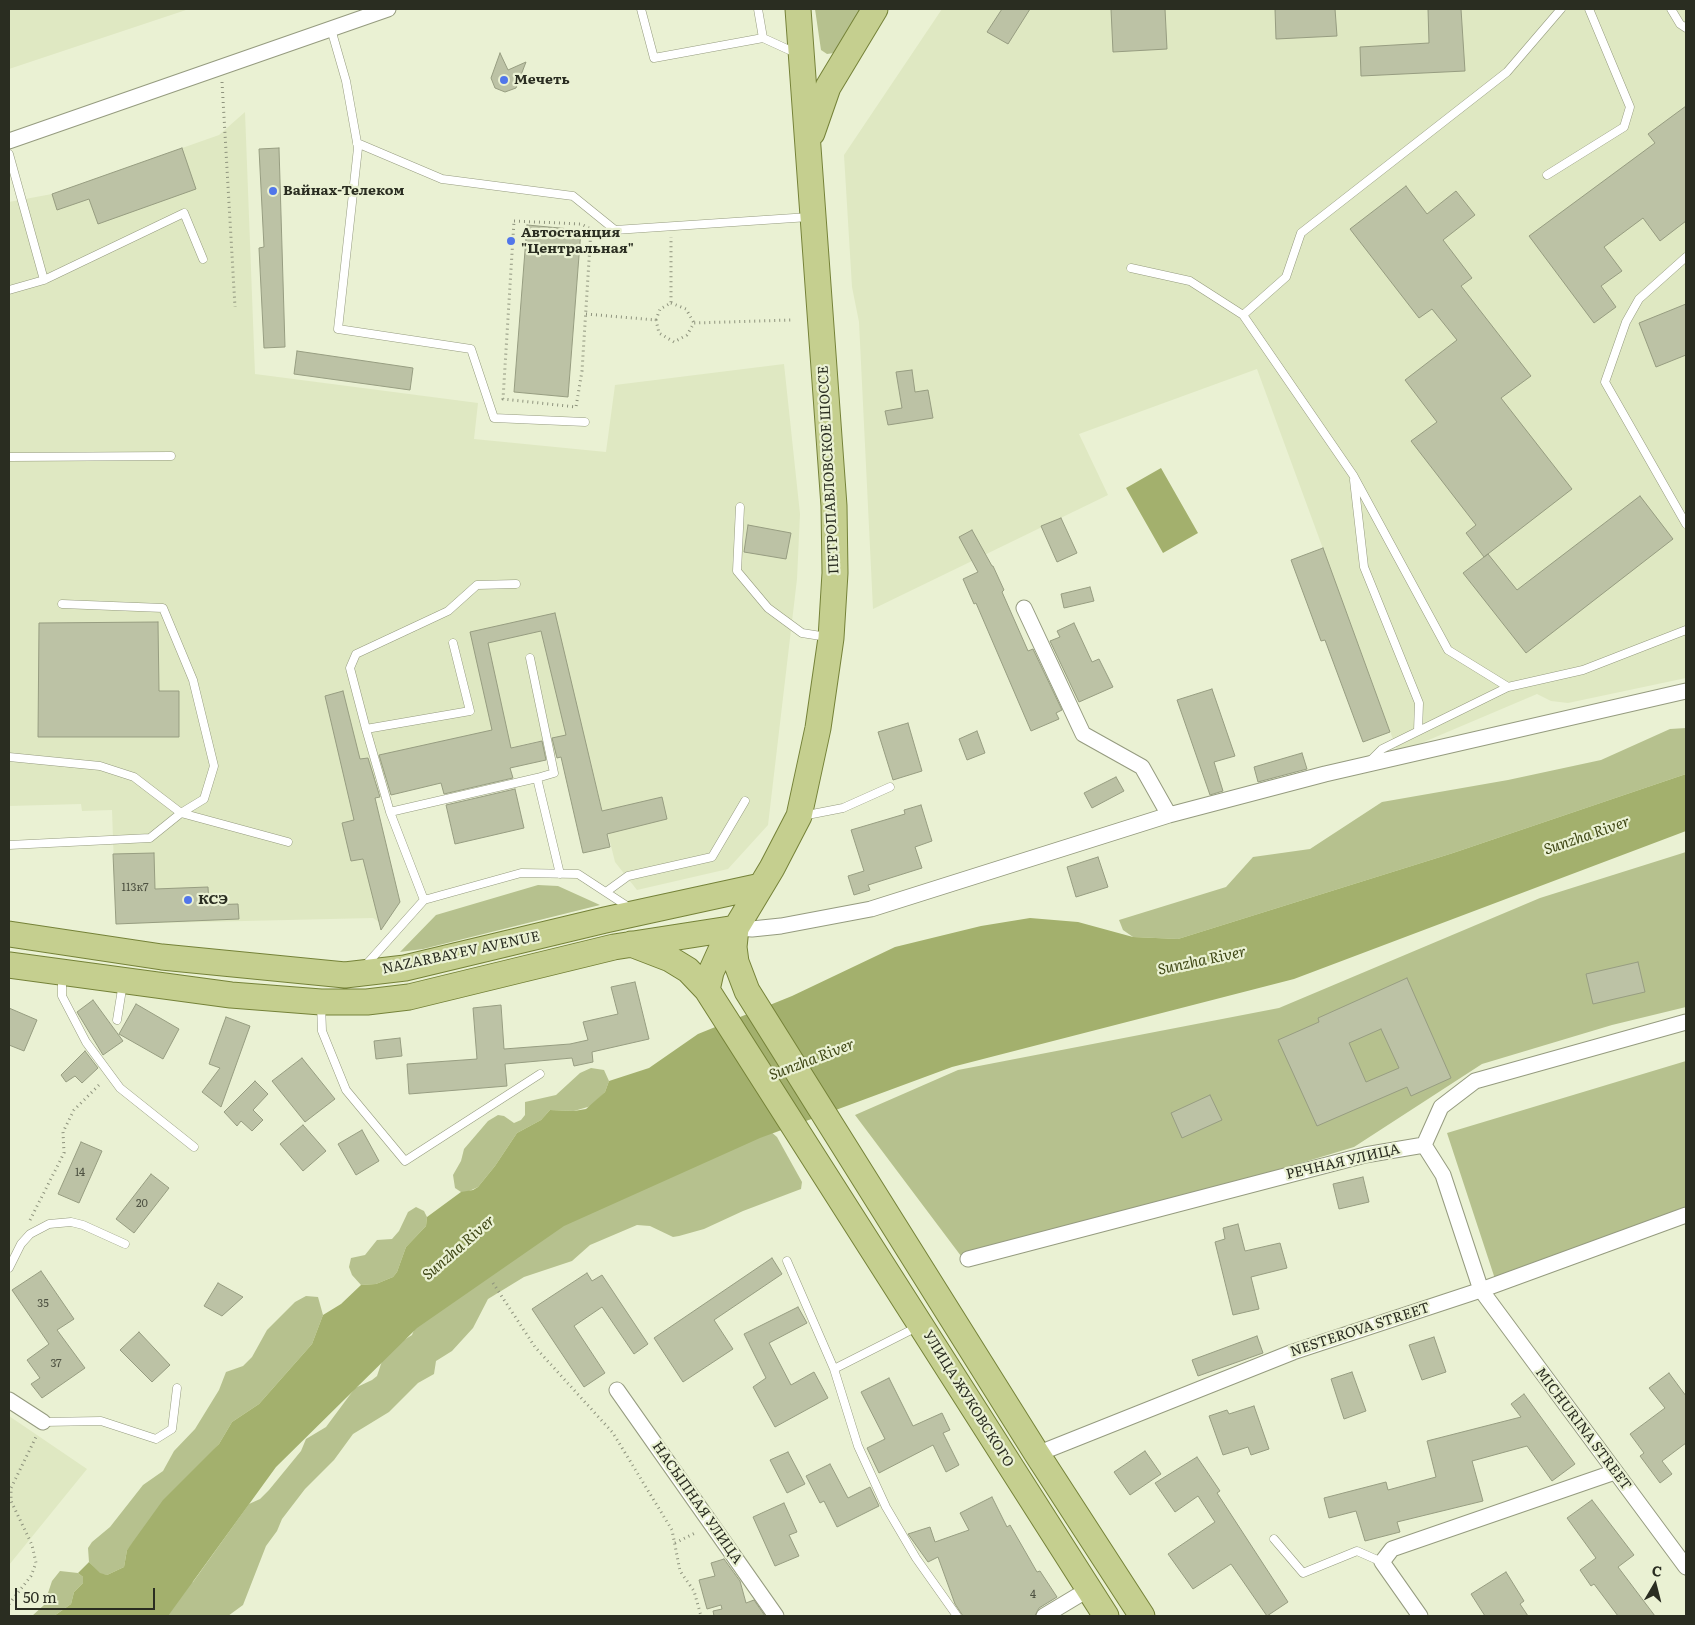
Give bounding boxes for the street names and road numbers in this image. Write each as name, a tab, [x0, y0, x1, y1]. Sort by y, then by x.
street label: ПЕТРОПАВЛОВСКОЕ ШОССЕ	[815, 365, 843, 575]
street label: NAZARBAYEV AVENUE	[381, 928, 541, 978]
street label: РЕЧНАЯ УЛИЦА	[1284, 1141, 1402, 1183]
street label: NESTEROVA STREET	[1288, 1299, 1432, 1361]
street label: УЛИЦА ЖУКОВСКОГО	[919, 1328, 1017, 1470]
street label: MICHURINA STREET	[1531, 1364, 1635, 1494]
street label: НАСЫПНАЯ УЛИЦА	[648, 1439, 746, 1567]

